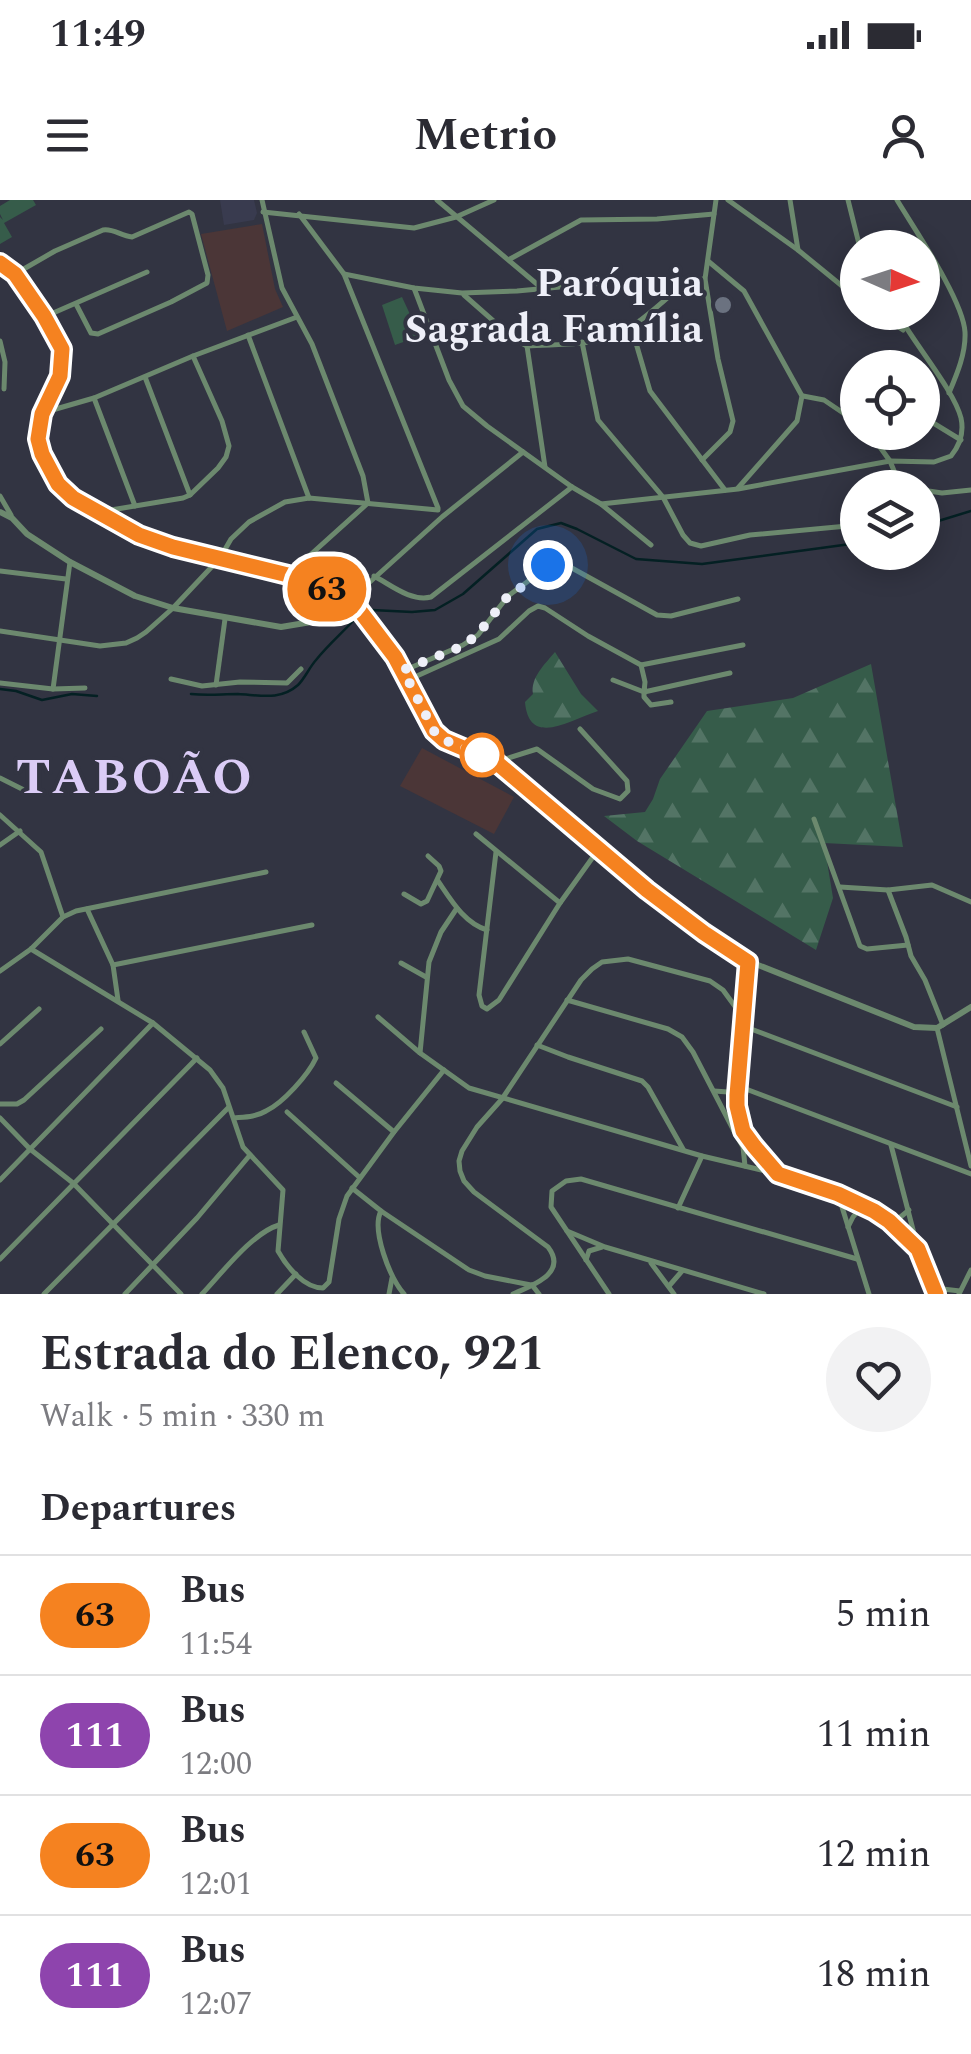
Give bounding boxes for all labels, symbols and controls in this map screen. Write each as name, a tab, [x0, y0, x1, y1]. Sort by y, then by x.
text: 11:49	[50, 6, 145, 64]
text: Metrio	[414, 101, 557, 170]
icon: menu	[40, 108, 95, 163]
icon: person	[876, 108, 931, 163]
north arrow	[840, 230, 940, 330]
map controls	[840, 230, 940, 570]
place label: Paróquia Sagrada Família	[405, 254, 703, 361]
marker: Paróquia Sagrada Família	[712, 294, 734, 316]
button: locate	[840, 350, 940, 450]
button: layers	[840, 470, 940, 570]
your location	[523, 540, 573, 590]
line badge: 63	[282, 556, 372, 622]
text: 63	[307, 563, 347, 616]
unlabelled marker	[461, 734, 503, 776]
district label: TABOÃO	[16, 740, 254, 816]
text: Estrada do Elenco, 921	[40, 1318, 545, 1391]
button: heart	[826, 1327, 931, 1432]
text: Walk · 5 min · 330 m	[40, 1392, 325, 1441]
text: Departures	[40, 1480, 236, 1538]
text: Bus	[180, 1562, 246, 1620]
text: 5 min	[836, 1586, 931, 1644]
text: 63	[75, 1589, 115, 1642]
text: 11:54	[180, 1620, 252, 1669]
text: Bus	[180, 1682, 246, 1740]
text: 11 min	[817, 1706, 931, 1764]
text: 111	[66, 1709, 124, 1762]
text: 12:00	[180, 1740, 252, 1789]
text: Bus	[180, 1802, 246, 1860]
text: 12 min	[817, 1826, 931, 1884]
text: 63	[75, 1829, 115, 1882]
text: 12:01	[180, 1860, 252, 1909]
text: Bus	[180, 1922, 246, 1980]
text: 18 min	[817, 1946, 931, 2004]
text: 111	[66, 1949, 124, 2002]
text: 12:07	[180, 1980, 252, 2029]

